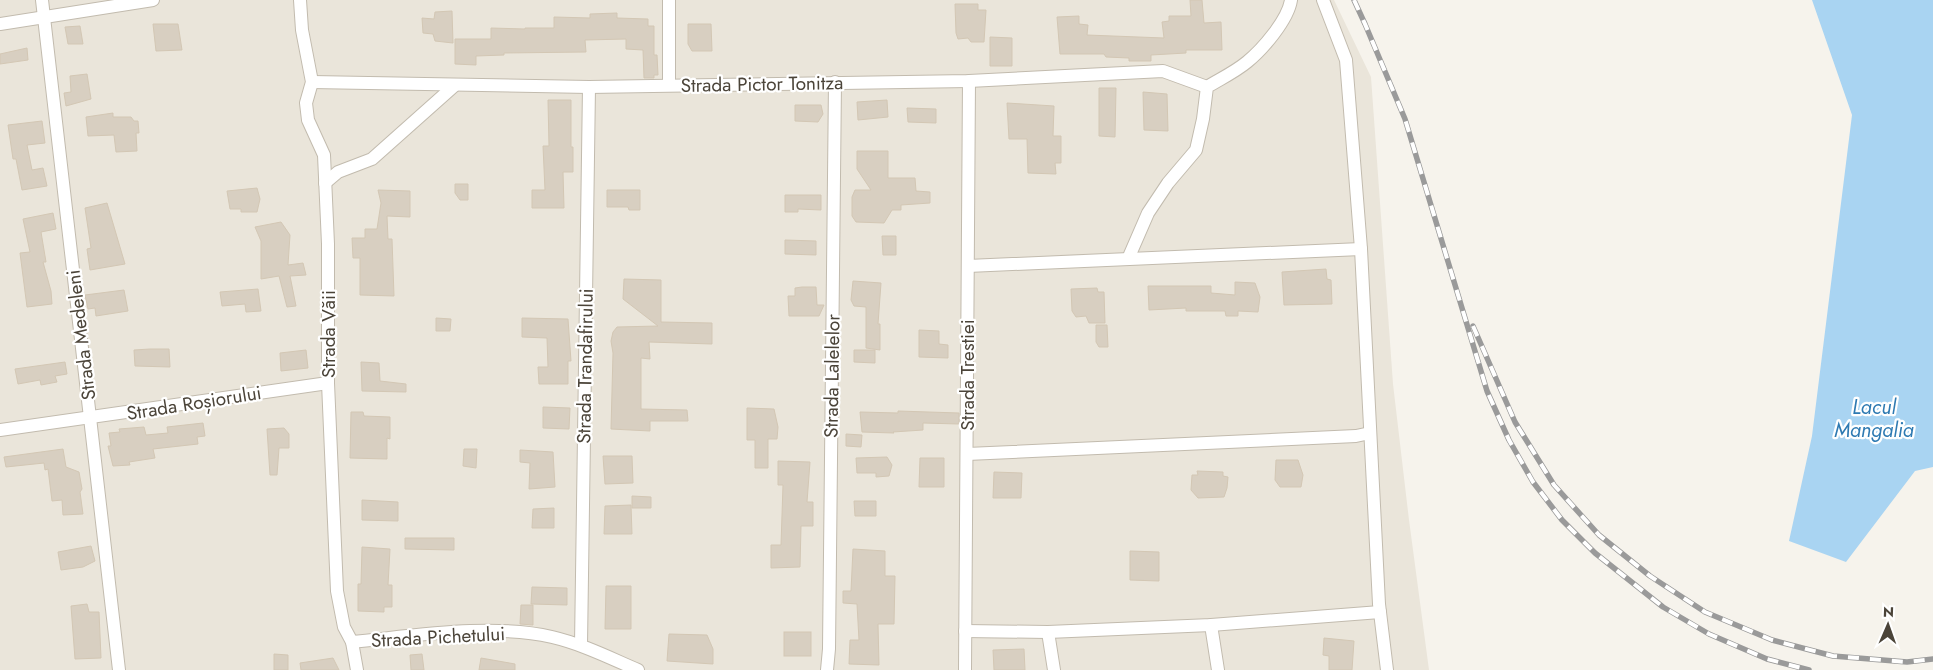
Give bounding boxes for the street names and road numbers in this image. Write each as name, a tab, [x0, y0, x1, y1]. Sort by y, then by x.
street label: Strada Pictor Tonitza	[681, 69, 843, 99]
street label: Strada Medeleni	[60, 268, 102, 402]
street label: Strada Trandafirului	[570, 288, 600, 444]
street label: Strada Văii	[315, 290, 342, 378]
street label: Strada Lalelelor	[817, 314, 847, 438]
street label: Strada Trestiei	[954, 319, 981, 431]
street label: Strada Roșiorului	[125, 379, 263, 427]
street label: Strada Pichetului	[370, 620, 506, 654]

